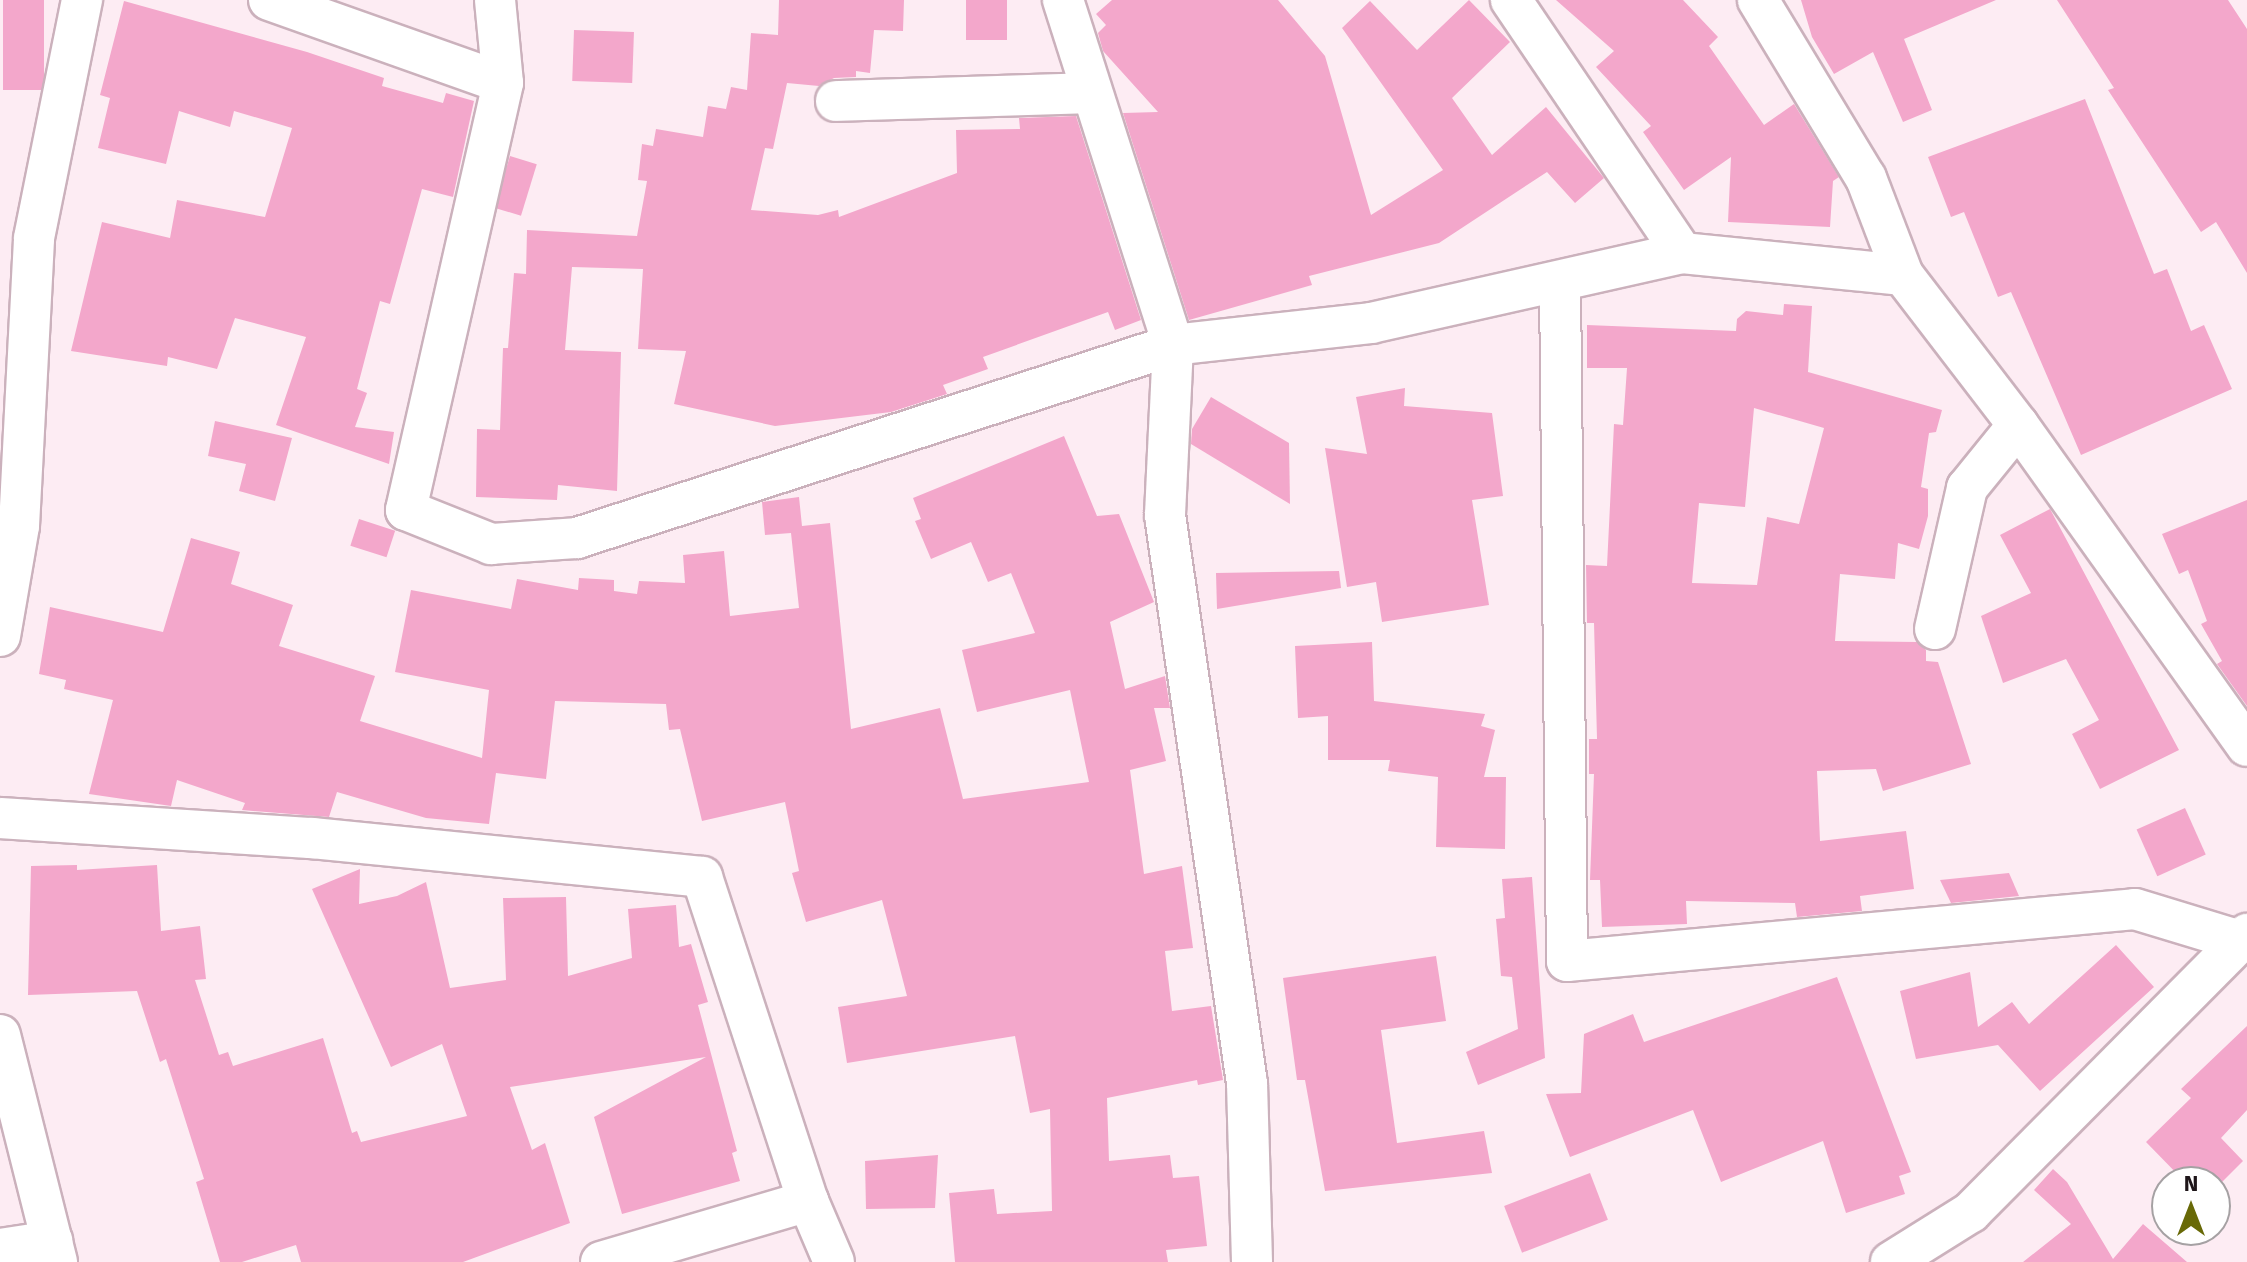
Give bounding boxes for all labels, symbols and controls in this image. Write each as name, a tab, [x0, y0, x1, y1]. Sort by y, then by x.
north arrow	[2151, 1166, 2231, 1246]
text: N	[2184, 1170, 2198, 1197]

